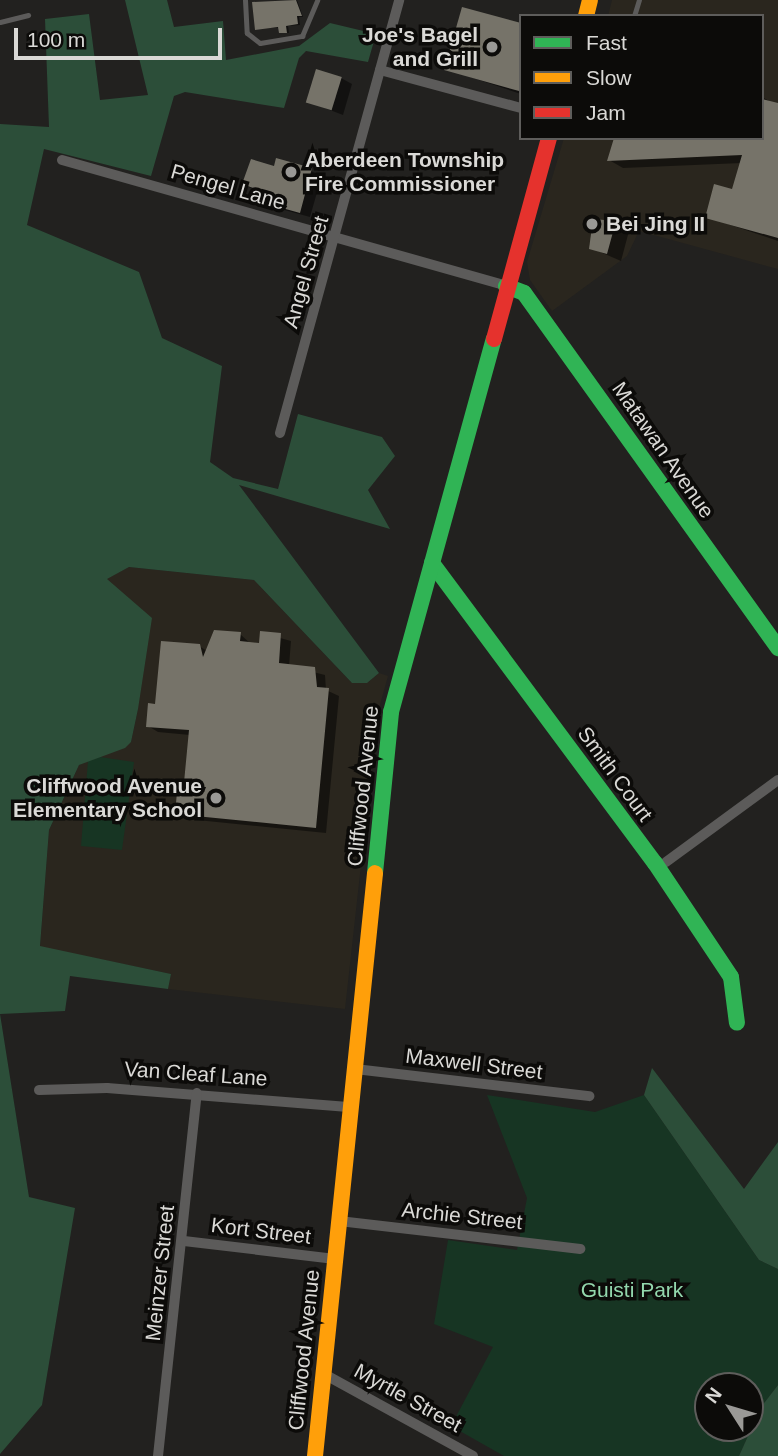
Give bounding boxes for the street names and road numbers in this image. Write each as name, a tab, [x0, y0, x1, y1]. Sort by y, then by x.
street label: Pengel Lane	[168, 159, 288, 215]
street label: Angel Street	[278, 213, 334, 331]
street label: Matawan Avenue	[606, 376, 720, 524]
street label: Cliffwood Avenue	[342, 704, 384, 868]
street label: Smith Court	[572, 722, 658, 826]
street label: Maxwell Street	[404, 1043, 544, 1085]
street label: Van Cleaf Lane	[124, 1056, 268, 1092]
street label: Archie Street	[400, 1197, 524, 1235]
street label: Meinzer Street	[140, 1204, 180, 1342]
street label: Kort Street	[210, 1212, 312, 1250]
street label: Cliffwood Avenue	[283, 1268, 325, 1432]
street label: Myrtle Street	[350, 1358, 466, 1438]

